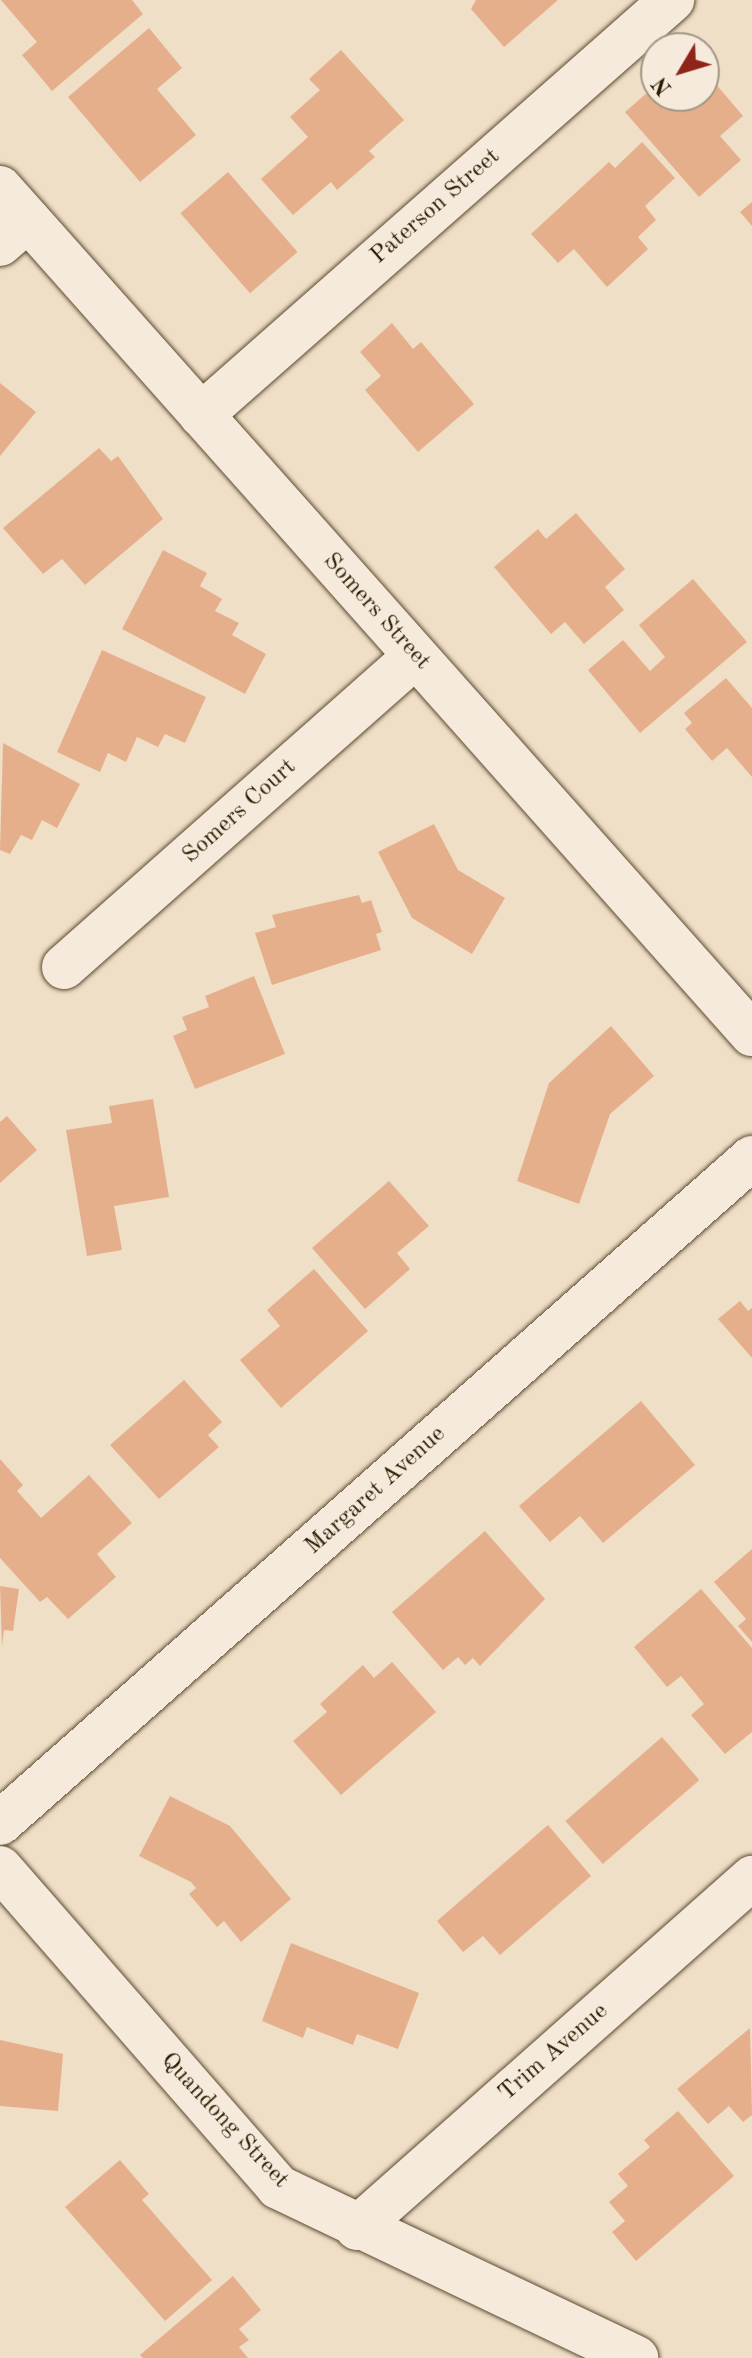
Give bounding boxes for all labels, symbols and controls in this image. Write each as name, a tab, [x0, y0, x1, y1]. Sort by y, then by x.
north arrow	[640, 32, 720, 112]
text: N	[649, 72, 677, 99]
street label: Paterson Street	[365, 143, 507, 271]
street label: Somers Street	[316, 548, 436, 676]
street label: Somers Court	[177, 753, 303, 871]
street label: Margaret Avenue	[300, 1420, 452, 1562]
street label: Trim Avenue	[493, 1998, 615, 2108]
street label: Quandong Street	[154, 2047, 294, 2195]

